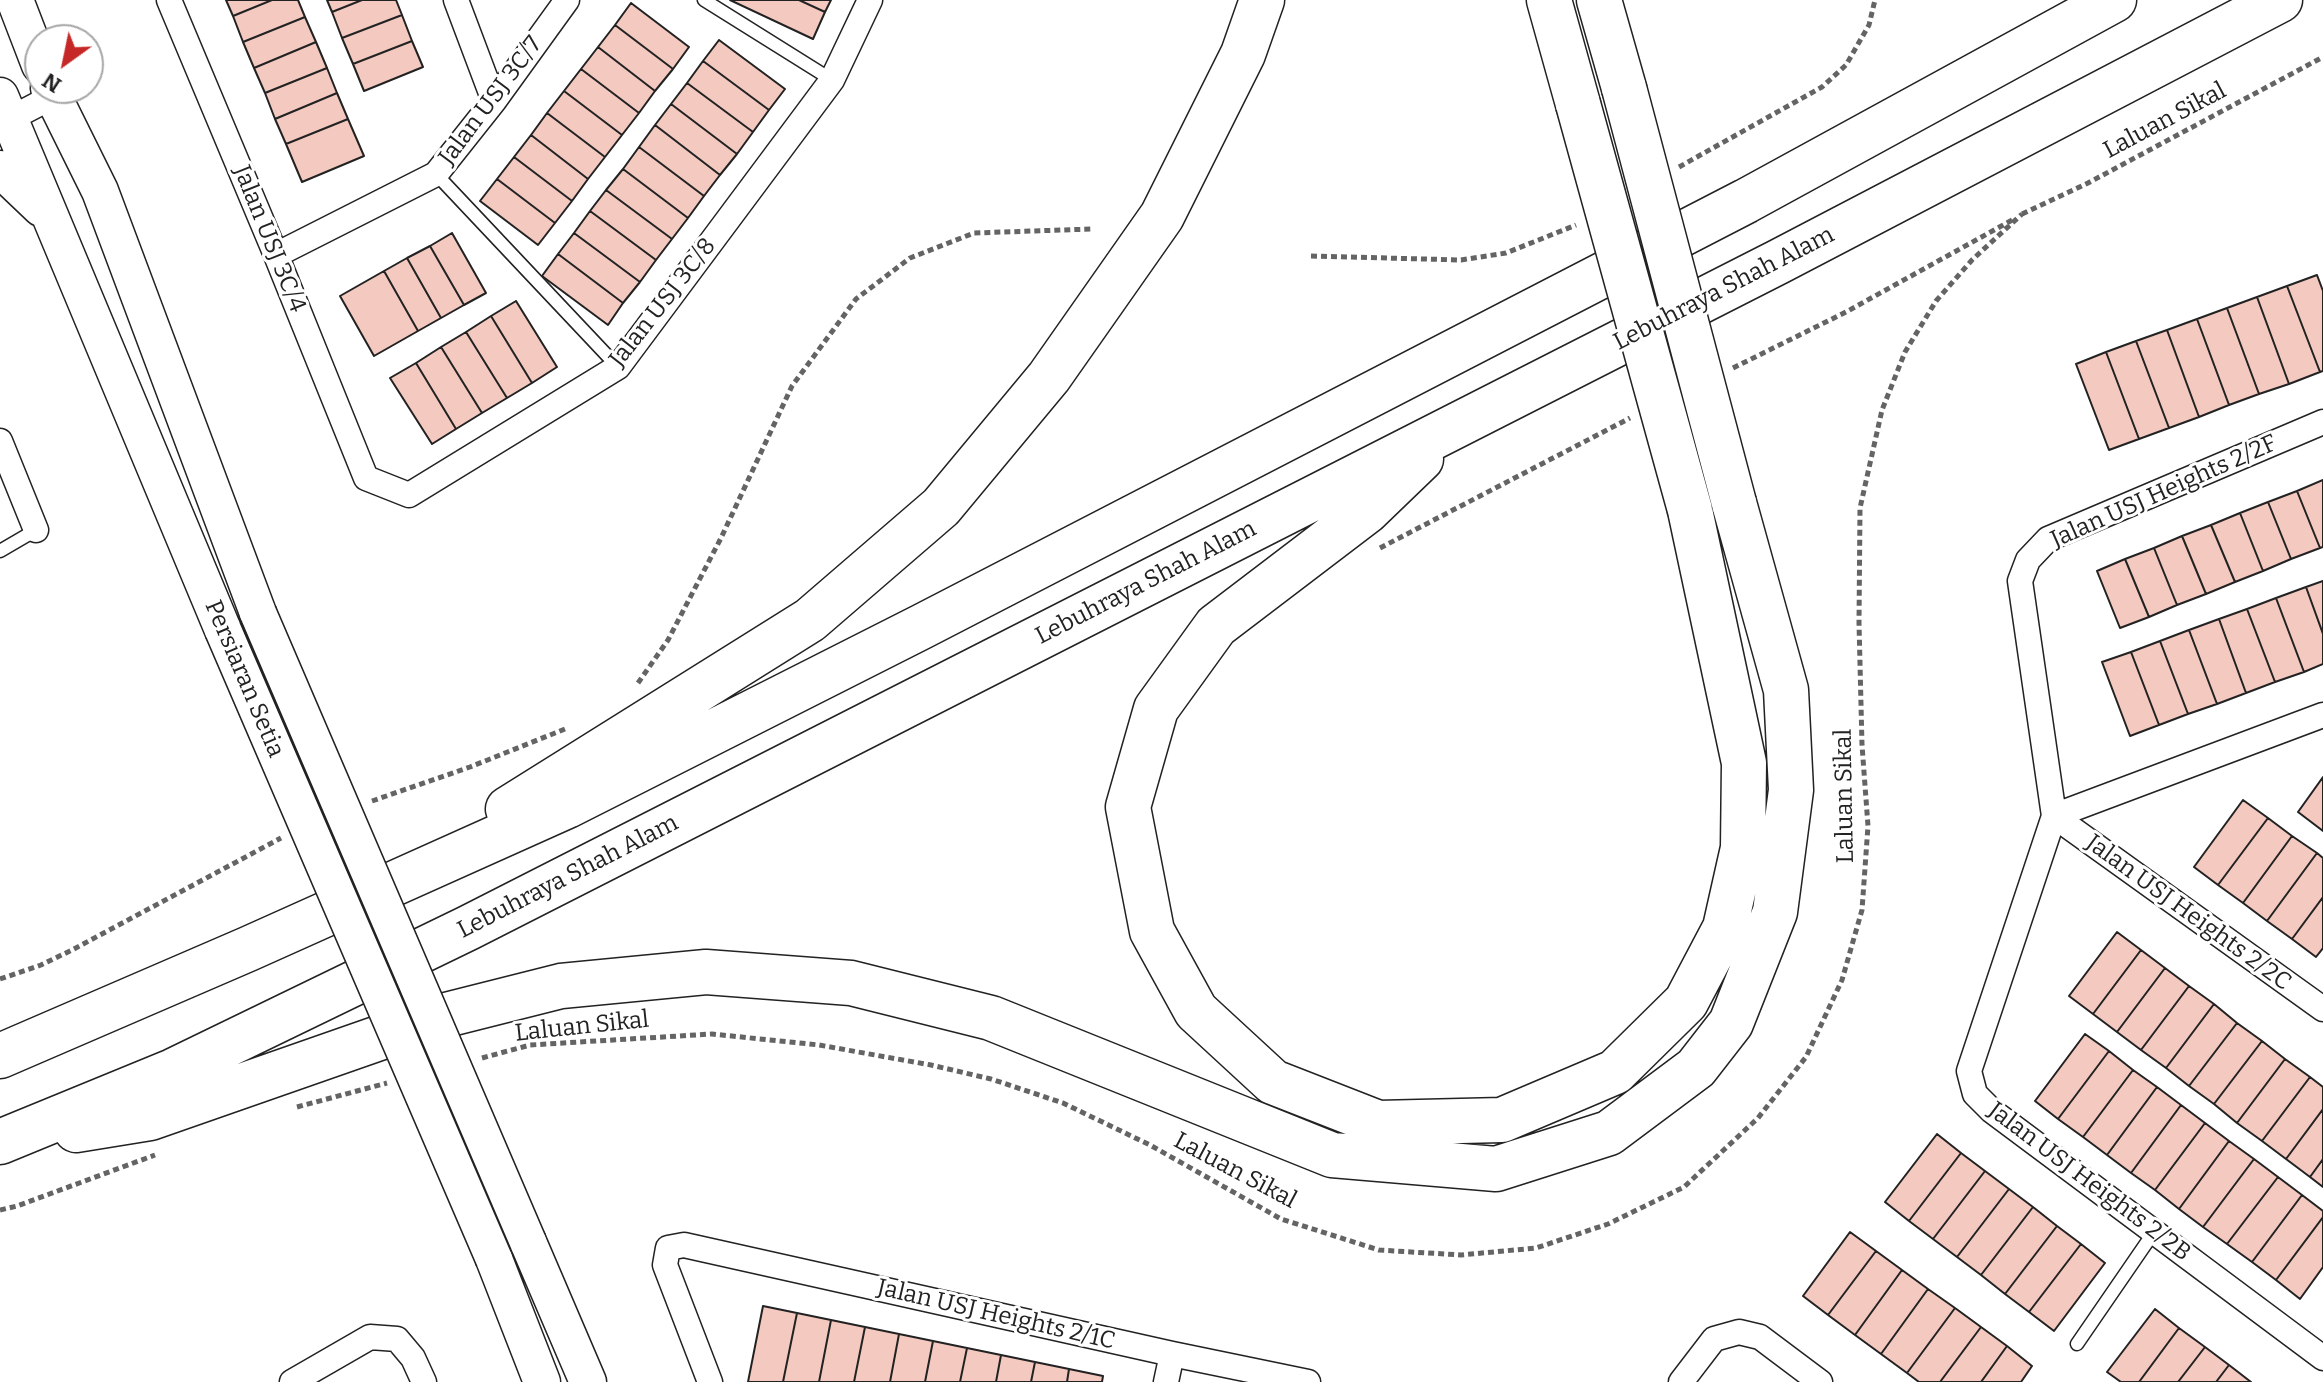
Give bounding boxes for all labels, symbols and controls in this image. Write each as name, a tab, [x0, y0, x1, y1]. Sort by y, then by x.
north arrow	[24, 24, 104, 104]
street label: Jalan USJ 3C/7	[433, 31, 549, 171]
text: N	[37, 67, 66, 99]
street label: Laluan Sikal	[2099, 77, 2231, 165]
street label: Jalan USJ 3C/4	[226, 161, 312, 317]
street label: Lebuhraya Shah Alam	[1609, 221, 1839, 357]
street label: Jalan USJ 3C/8	[604, 233, 722, 373]
street label: Jalan USJ Heights 2/2F	[2047, 429, 2281, 555]
street label: Lebuhraya Shah Alam	[1031, 515, 1261, 651]
street label: Persiaran Setia	[198, 596, 290, 762]
street label: Laluan Sikal	[1829, 728, 1861, 864]
street label: Lebuhraya Shah Alam	[453, 809, 683, 945]
street label: Jalan USJ Heights 2/2C	[2080, 829, 2296, 997]
street label: Laluan Sikal	[513, 1006, 651, 1048]
street label: Jalan USJ Heights 2/2B	[1982, 1096, 2196, 1268]
street label: Laluan Sikal	[1169, 1127, 1301, 1215]
street label: Jalan USJ Heights 2/1C	[874, 1274, 1118, 1356]

